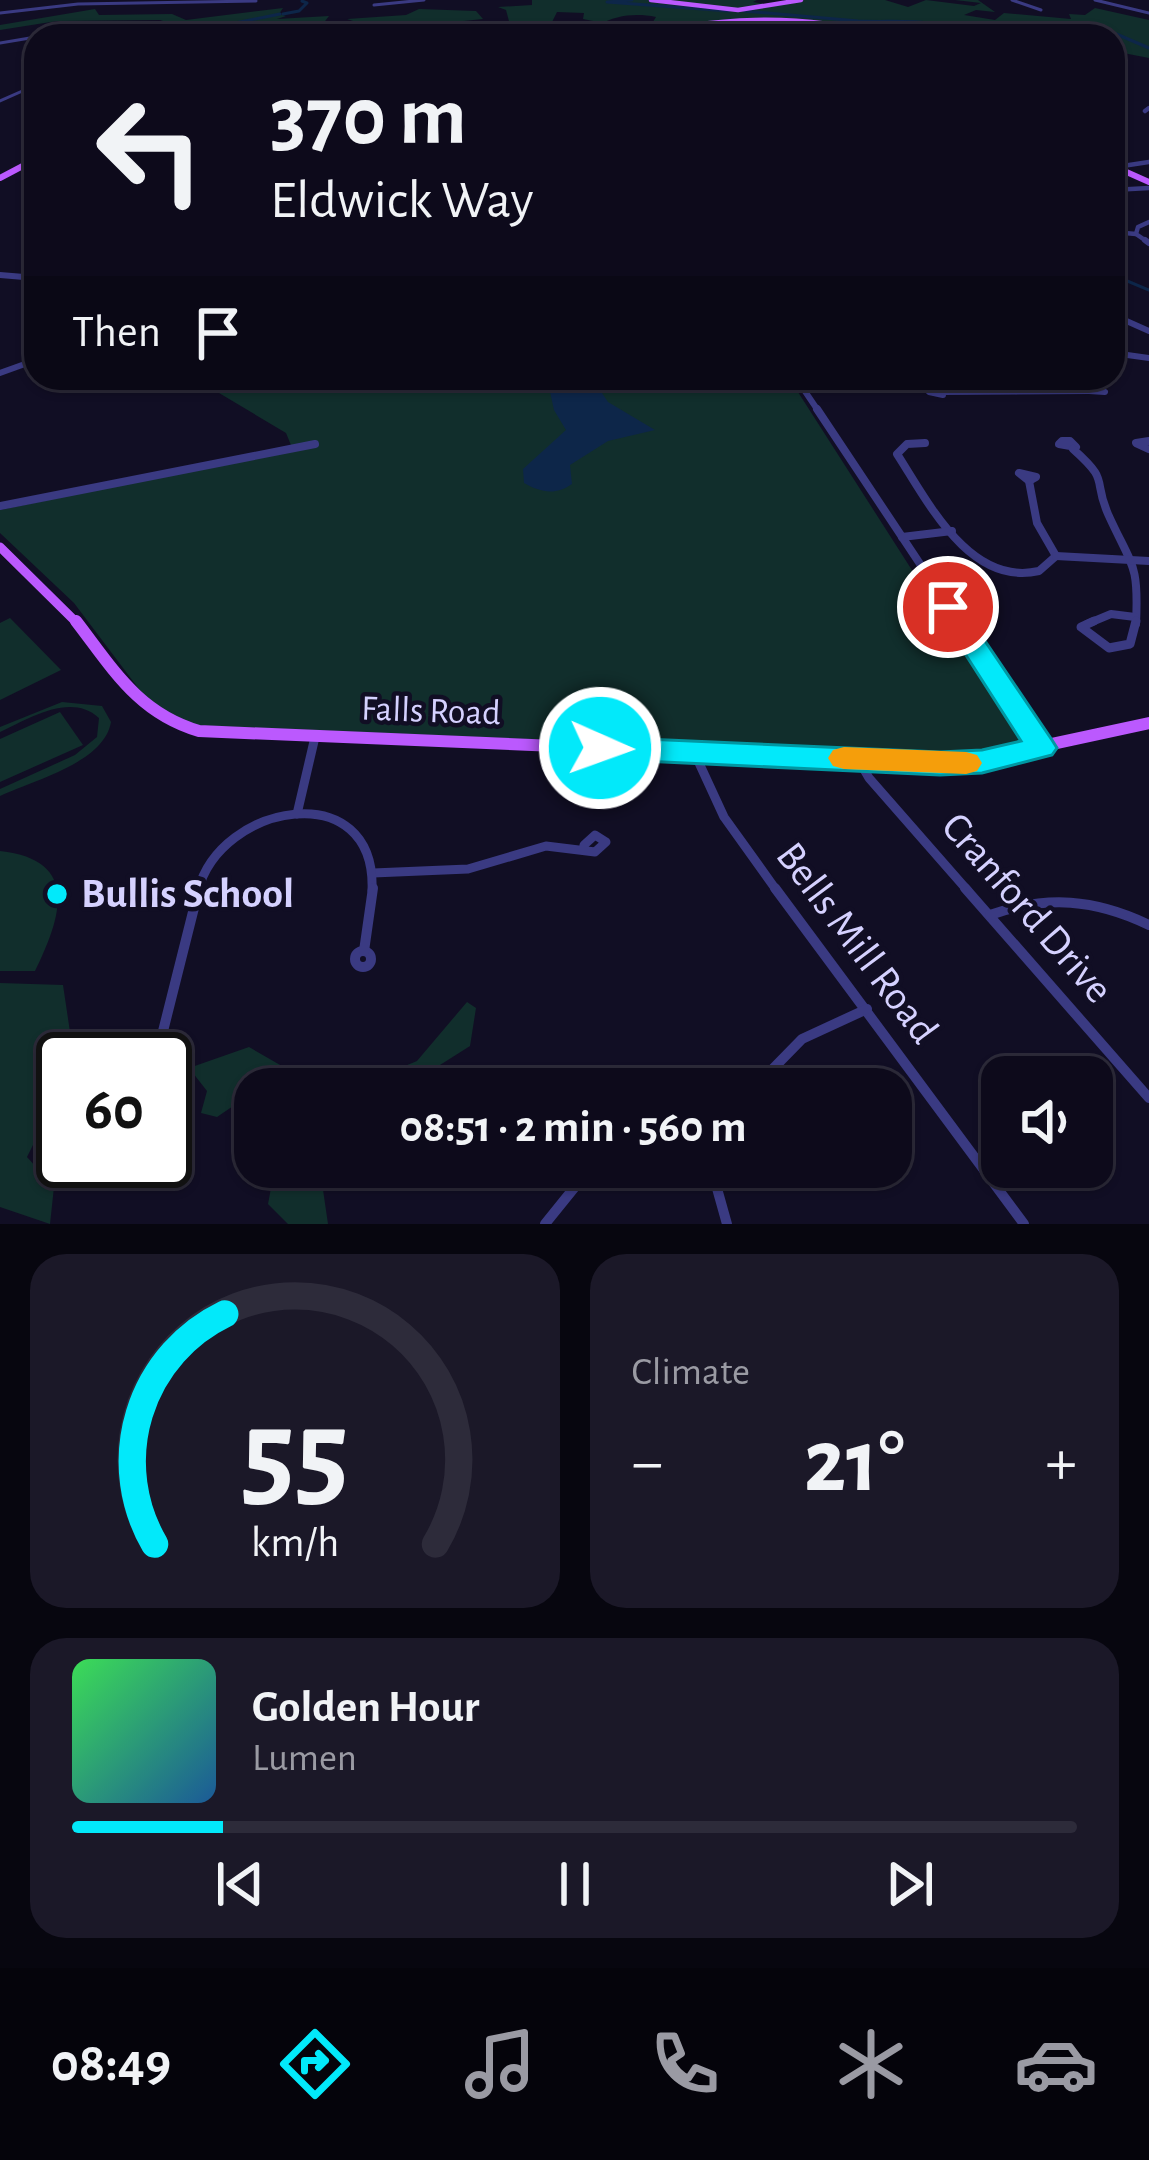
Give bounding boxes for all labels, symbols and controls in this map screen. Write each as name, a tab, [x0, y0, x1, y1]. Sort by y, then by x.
icon: left	[72, 72, 228, 228]
text: 370 m	[270, 76, 467, 160]
text: Eldwick Way	[270, 174, 534, 228]
icon: arrive	[185, 300, 251, 366]
text: Then	[72, 310, 161, 355]
pin	[897, 556, 999, 658]
icon: arrive	[915, 574, 981, 640]
position arrow	[537, 685, 663, 811]
street label: Falls Road	[360, 691, 502, 731]
street label: Cranford Drive	[934, 805, 1120, 1011]
street label: Bells Mill Road	[768, 835, 946, 1051]
place label: Bullis School	[81, 873, 294, 915]
marker: Bullis School	[44, 881, 70, 907]
speed limit sign: 60	[36, 1032, 192, 1188]
map controls	[981, 1056, 1113, 1188]
button: sound	[981, 1056, 1113, 1188]
text: 08:51 · 2 min · 560 m	[400, 1105, 746, 1150]
text: Climate	[632, 1353, 750, 1392]
text: 55	[241, 1393, 349, 1518]
text: 21°	[804, 1418, 905, 1508]
text: −	[632, 1430, 663, 1496]
text: +	[1045, 1430, 1077, 1496]
text: km/h	[251, 1522, 339, 1565]
text: Golden Hour	[252, 1685, 479, 1730]
text: Lumen	[252, 1739, 357, 1778]
icon: previous	[207, 1851, 273, 1917]
icon: pause	[542, 1851, 608, 1917]
icon: next	[877, 1851, 943, 1917]
icon: directions	[273, 2022, 357, 2106]
icon: music	[458, 2022, 542, 2106]
icon: phone	[643, 2022, 727, 2106]
icon: climate	[829, 2022, 913, 2106]
icon: car	[1014, 2022, 1098, 2106]
text: 08:49	[51, 2037, 171, 2091]

